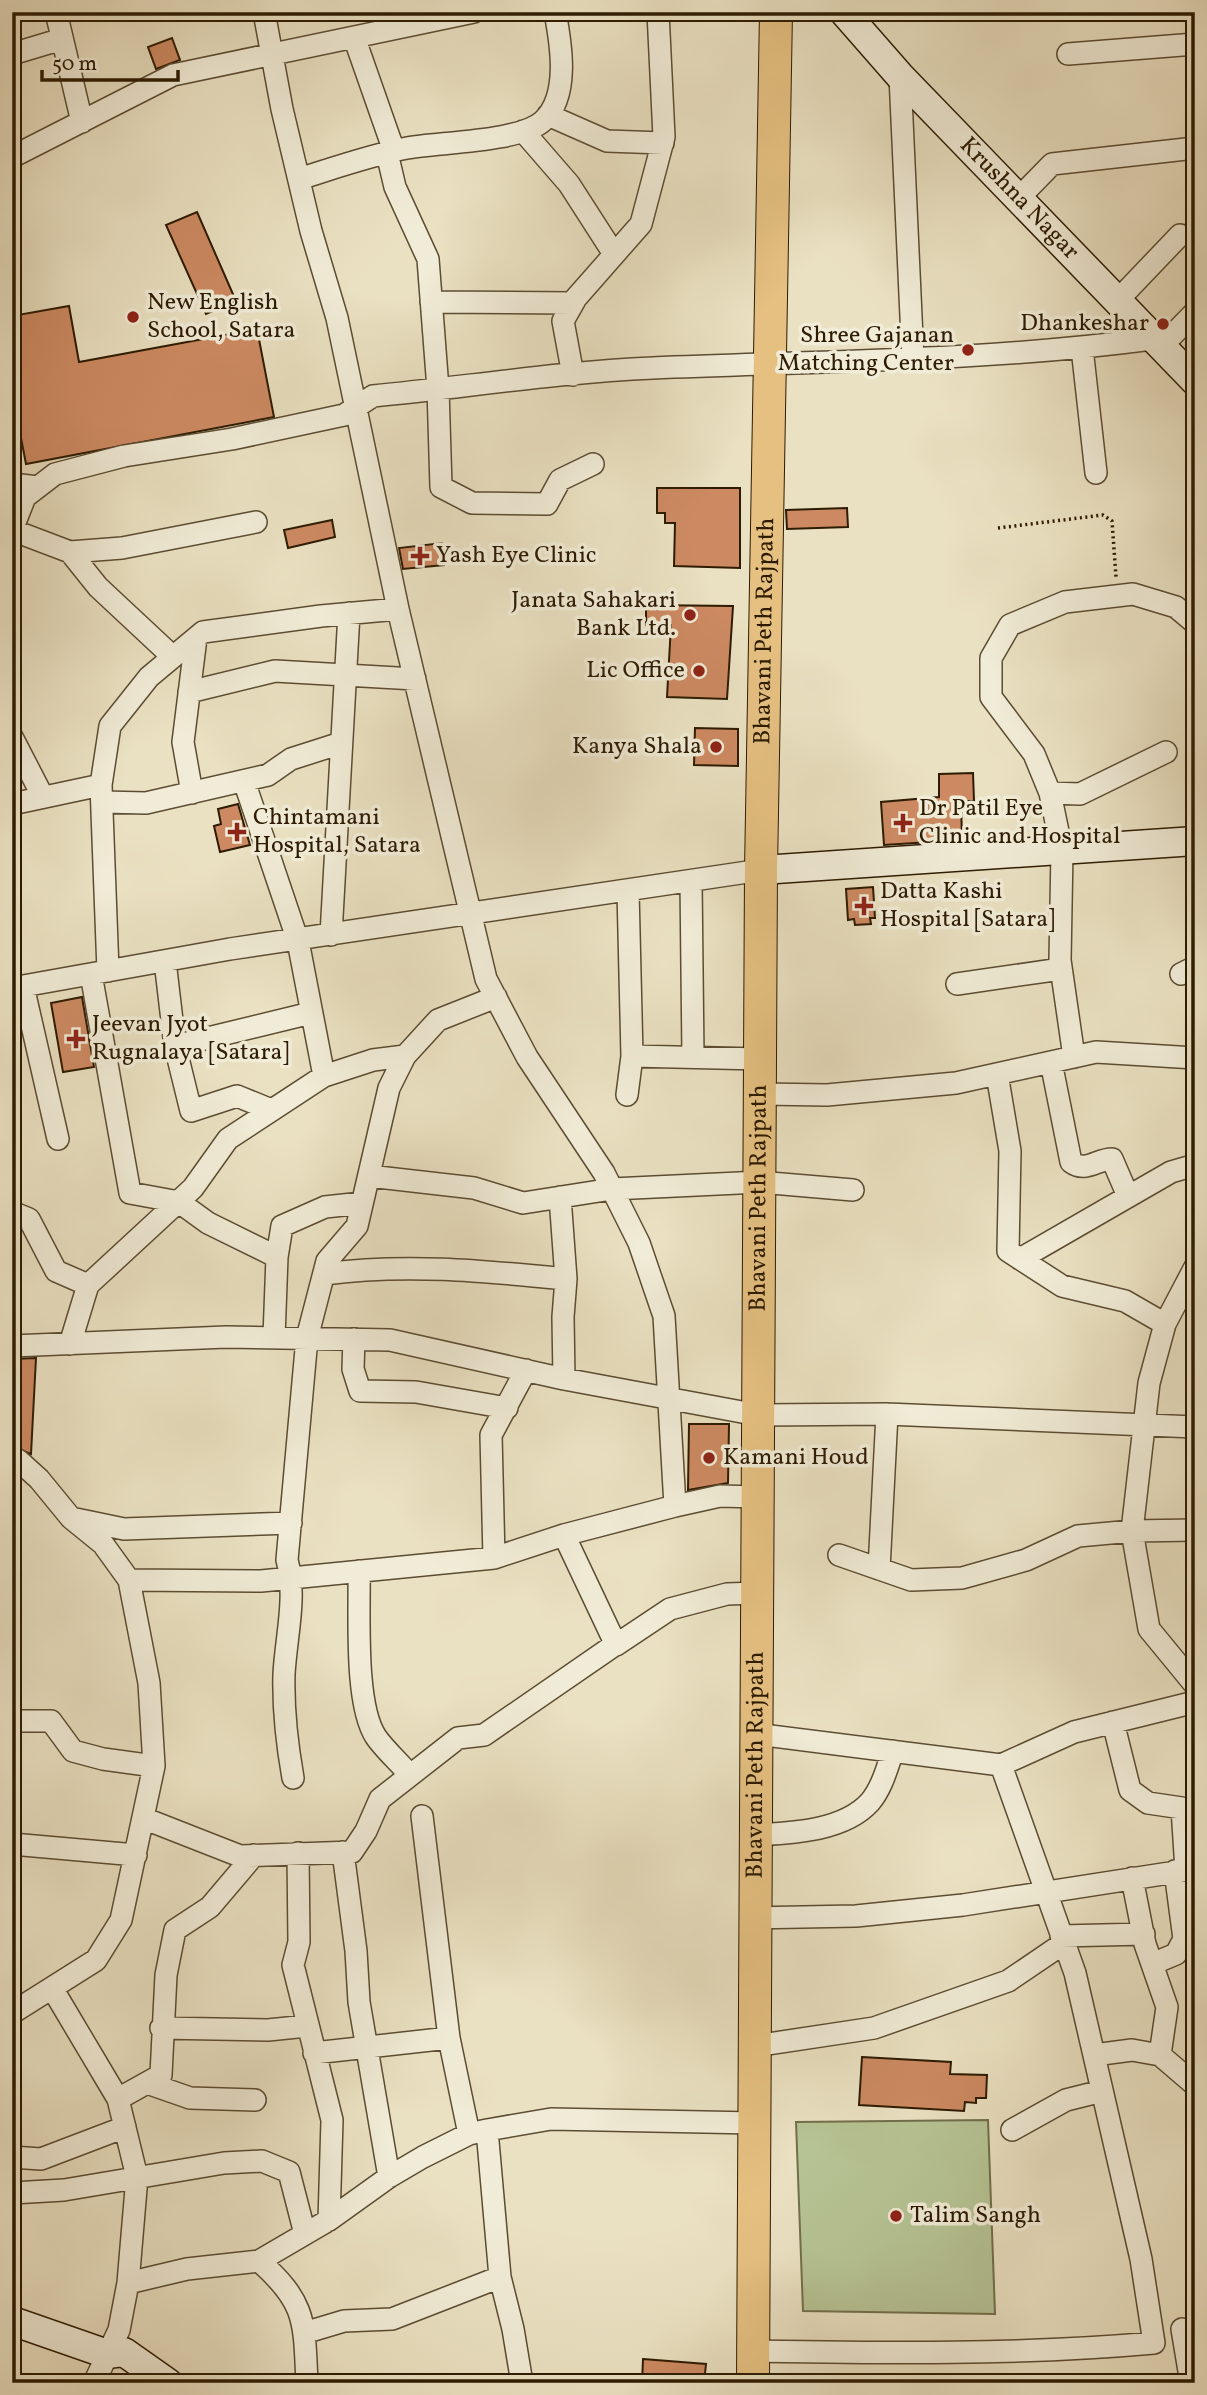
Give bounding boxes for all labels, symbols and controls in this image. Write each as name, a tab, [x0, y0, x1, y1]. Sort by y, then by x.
scale bar	[42, 38, 178, 82]
text: 50 m	[52, 50, 97, 79]
street label: Krushna Nagar	[951, 130, 1087, 268]
place label: New English School, Satara	[147, 286, 295, 348]
place label: Dhankeshar	[1020, 307, 1149, 341]
marker: New English School, Satara	[125, 309, 141, 325]
marker: Dhankeshar	[1155, 316, 1171, 332]
place label: Shree Gajanan Matching Center	[778, 319, 954, 381]
marker: Shree Gajanan Matching Center	[960, 342, 976, 358]
street label: Bhavani Peth Rajpath	[746, 517, 784, 745]
place label: Yash Eye Clinic	[436, 539, 597, 573]
marker: Yash Eye Clinic	[410, 546, 430, 566]
place label: Janata Sahakari Bank Ltd.	[511, 584, 676, 646]
marker: Janata Sahakari Bank Ltd.	[682, 607, 698, 623]
place label: Lic Office	[586, 654, 685, 688]
marker: Lic Office	[691, 663, 707, 679]
place label: Kanya Shala	[572, 730, 702, 764]
marker: Kanya Shala	[708, 739, 724, 755]
place label: Dr Patil Eye Clinic and Hospital	[919, 792, 1120, 854]
place label: Chintamani Hospital, Satara	[253, 801, 421, 863]
marker: Dr Patil Eye Clinic and Hospital	[893, 813, 913, 833]
marker: Chintamani Hospital, Satara	[227, 822, 247, 842]
place label: Datta Kashi Hospital [Satara]	[880, 875, 1055, 937]
marker: Datta Kashi Hospital [Satara]	[854, 896, 874, 916]
place label: Jeevan Jyot Rugnalaya [Satara]	[92, 1008, 289, 1070]
marker: Jeevan Jyot Rugnalaya [Satara]	[66, 1029, 86, 1049]
street label: Bhavani Peth Rajpath	[742, 1084, 777, 1312]
place label: Kamani Houd	[723, 1441, 869, 1475]
marker: Kamani Houd	[701, 1450, 717, 1466]
street label: Bhavani Peth Rajpath	[739, 1651, 774, 1879]
place label: Talim Sangh	[910, 2199, 1041, 2233]
marker: Talim Sangh	[888, 2208, 904, 2224]

